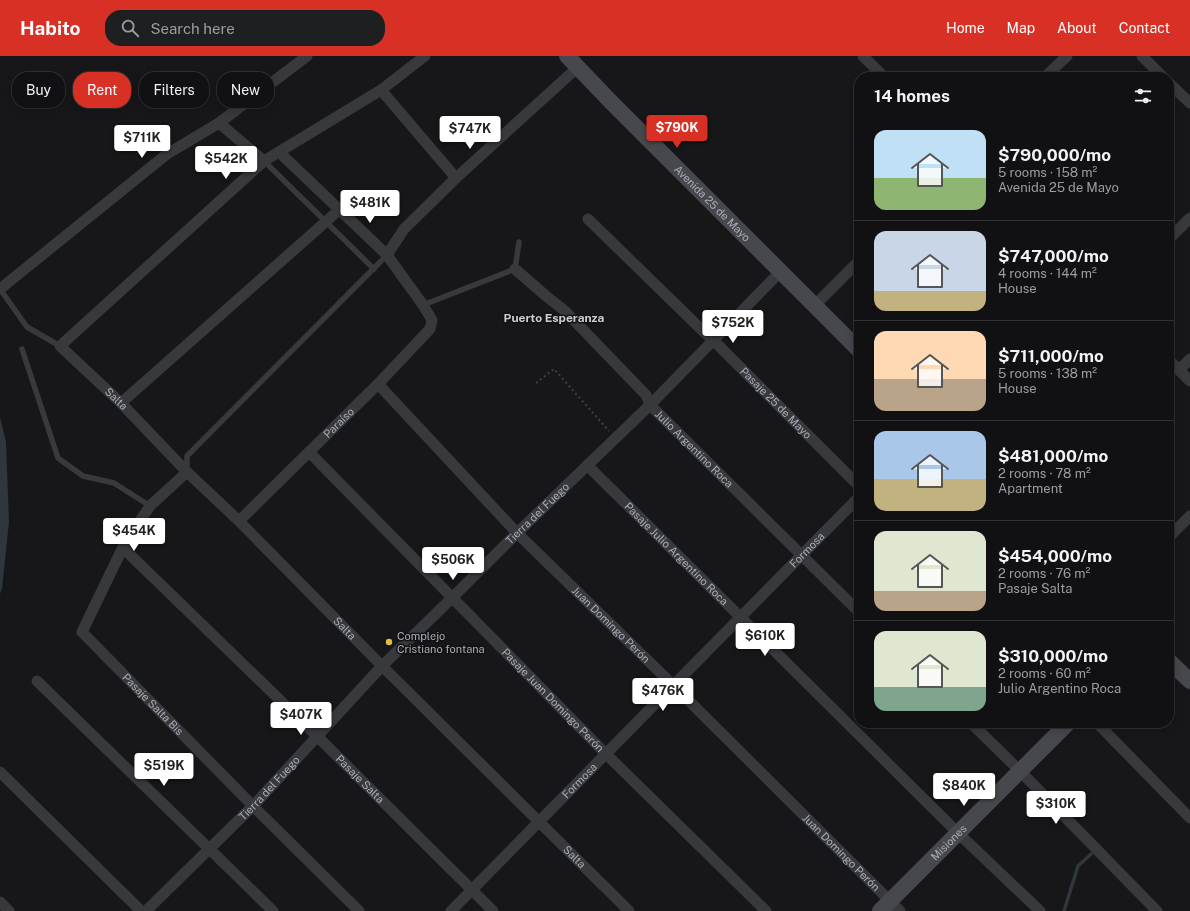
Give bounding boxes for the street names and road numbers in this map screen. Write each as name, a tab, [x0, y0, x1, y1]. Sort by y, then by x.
street label: Avenida 25 de Mayo	[672, 163, 753, 244]
street label: Pasaje 25 de Mayo	[738, 365, 814, 441]
street label: Salta	[103, 385, 130, 412]
street label: Paraíso	[321, 405, 356, 440]
street label: Julio Argentino Roca	[653, 408, 736, 490]
street label: Tierra del Fuego	[503, 480, 571, 547]
street label: Pasaje Julio Argentino Roca	[622, 500, 731, 608]
street label: Formosa	[787, 530, 827, 570]
street label: Juan Domingo Perón	[570, 584, 652, 665]
street label: Salta	[331, 615, 358, 642]
street label: Pasaje Juan Domingo Perón	[500, 646, 606, 754]
street label: Pasaje Salta Bis	[120, 671, 186, 738]
street label: Pasaje Salta	[334, 752, 387, 805]
street label: Tierra del Fuego	[236, 754, 302, 823]
street label: Formosa	[560, 761, 599, 801]
street label: Juan Domingo Perón	[800, 812, 882, 893]
street label: Misiones	[928, 822, 969, 863]
street label: Salta	[561, 843, 588, 871]

